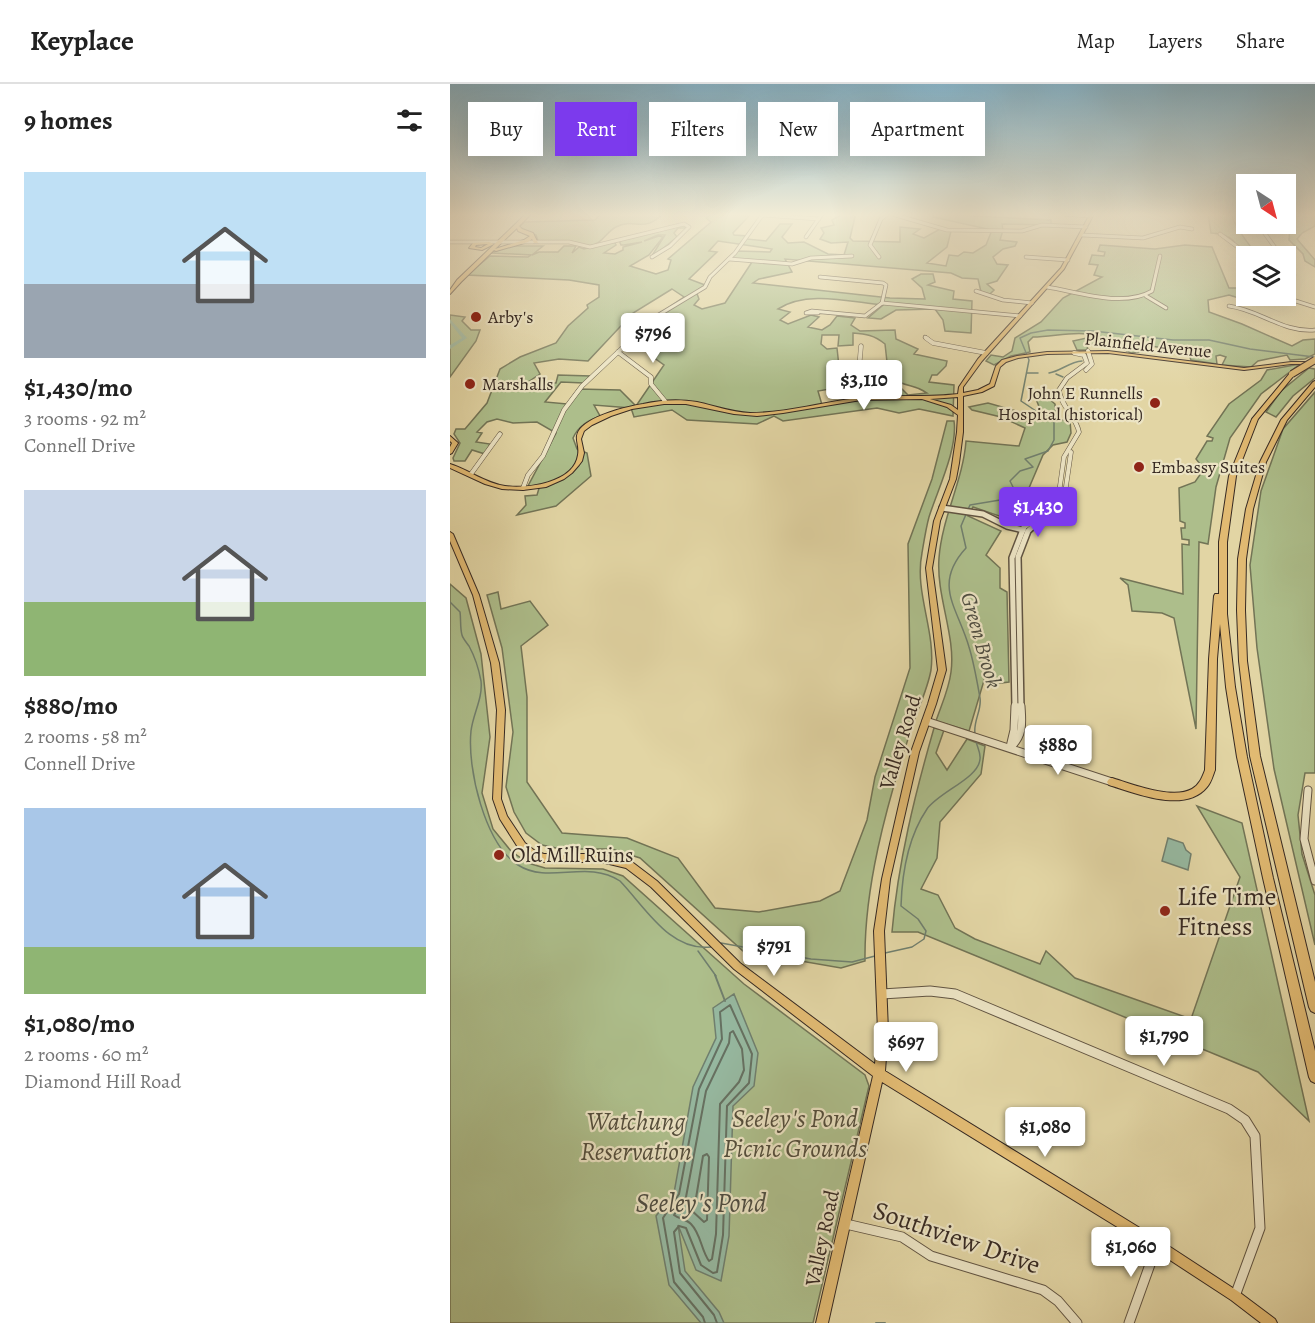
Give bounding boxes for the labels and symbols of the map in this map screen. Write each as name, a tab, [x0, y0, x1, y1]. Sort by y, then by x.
north arrow	[1236, 174, 1296, 234]
place label: Arby's	[487, 305, 533, 329]
marker: Arby's	[469, 310, 483, 324]
pin: $796	[617, 313, 689, 364]
street label: Plainfield Avenue	[1083, 326, 1213, 364]
pin: $3,110	[815, 360, 913, 411]
place label: Marshalls	[482, 372, 554, 396]
marker: Marshalls	[463, 377, 477, 391]
place label: John E Runnells Hospital (historical)	[998, 381, 1143, 426]
marker: John E Runnells Hospital (historical)	[1148, 396, 1162, 410]
place label: Embassy Suites	[1151, 455, 1265, 479]
marker: Embassy Suites	[1132, 460, 1146, 474]
pin: $1,430	[989, 487, 1087, 538]
water label: Green Brook	[953, 589, 1009, 692]
street label: Valley Road	[872, 690, 928, 794]
pin: $880	[1022, 725, 1094, 776]
place label: Old Mill Ruins	[511, 841, 633, 869]
marker: Old Mill Ruins	[492, 848, 506, 862]
place label: Life Time Fitness	[1177, 879, 1276, 944]
marker: Life Time Fitness	[1158, 904, 1172, 918]
pin: $791	[738, 926, 810, 977]
pin: $1,790	[1115, 1016, 1213, 1067]
pin: $697	[870, 1022, 942, 1073]
park label: Seeley's Pond Picnic Grounds	[723, 1101, 867, 1166]
park label: Watchung Reservation	[580, 1104, 692, 1169]
pin: $1,080	[996, 1107, 1094, 1158]
water label: Seeley's Pond	[636, 1185, 767, 1221]
street label: Valley Road	[798, 1187, 846, 1290]
street label: Southview Drive	[869, 1192, 1045, 1282]
pin: $1,060	[1082, 1227, 1180, 1278]

